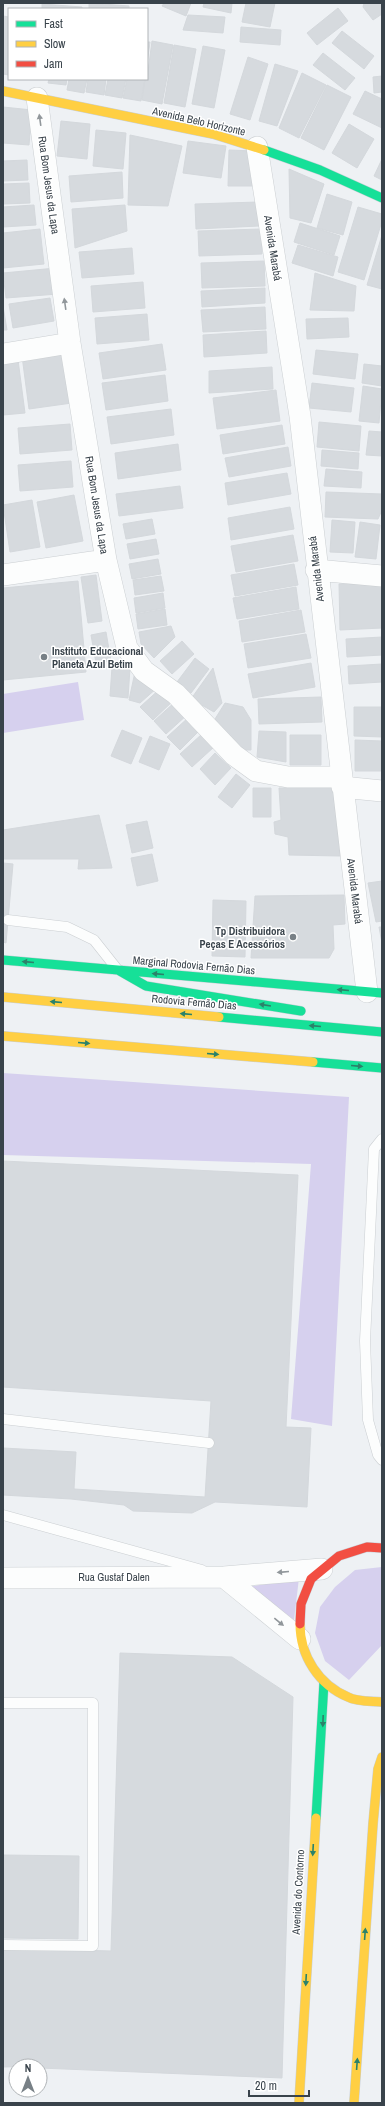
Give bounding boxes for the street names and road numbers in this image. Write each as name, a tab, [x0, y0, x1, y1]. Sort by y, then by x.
street label: Avenida Belo Horizonte	[150, 103, 247, 139]
street label: Rua Bom Jesus da Lapa	[35, 135, 63, 235]
street label: Avenida Marabá	[261, 213, 285, 282]
street label: Rua Bom Jesus da Lapa	[82, 455, 112, 555]
street label: Avenida Marabá	[305, 535, 327, 604]
street label: Avenida Marabá	[344, 856, 366, 925]
street label: Marginal Rodovia Fernão Dias	[132, 953, 256, 977]
street label: Rodovia Fernão Dias	[151, 991, 238, 1013]
street label: Rua Gustaf Dalen	[78, 1570, 150, 1584]
street label: Avenida do Contorno	[289, 1849, 307, 1936]

